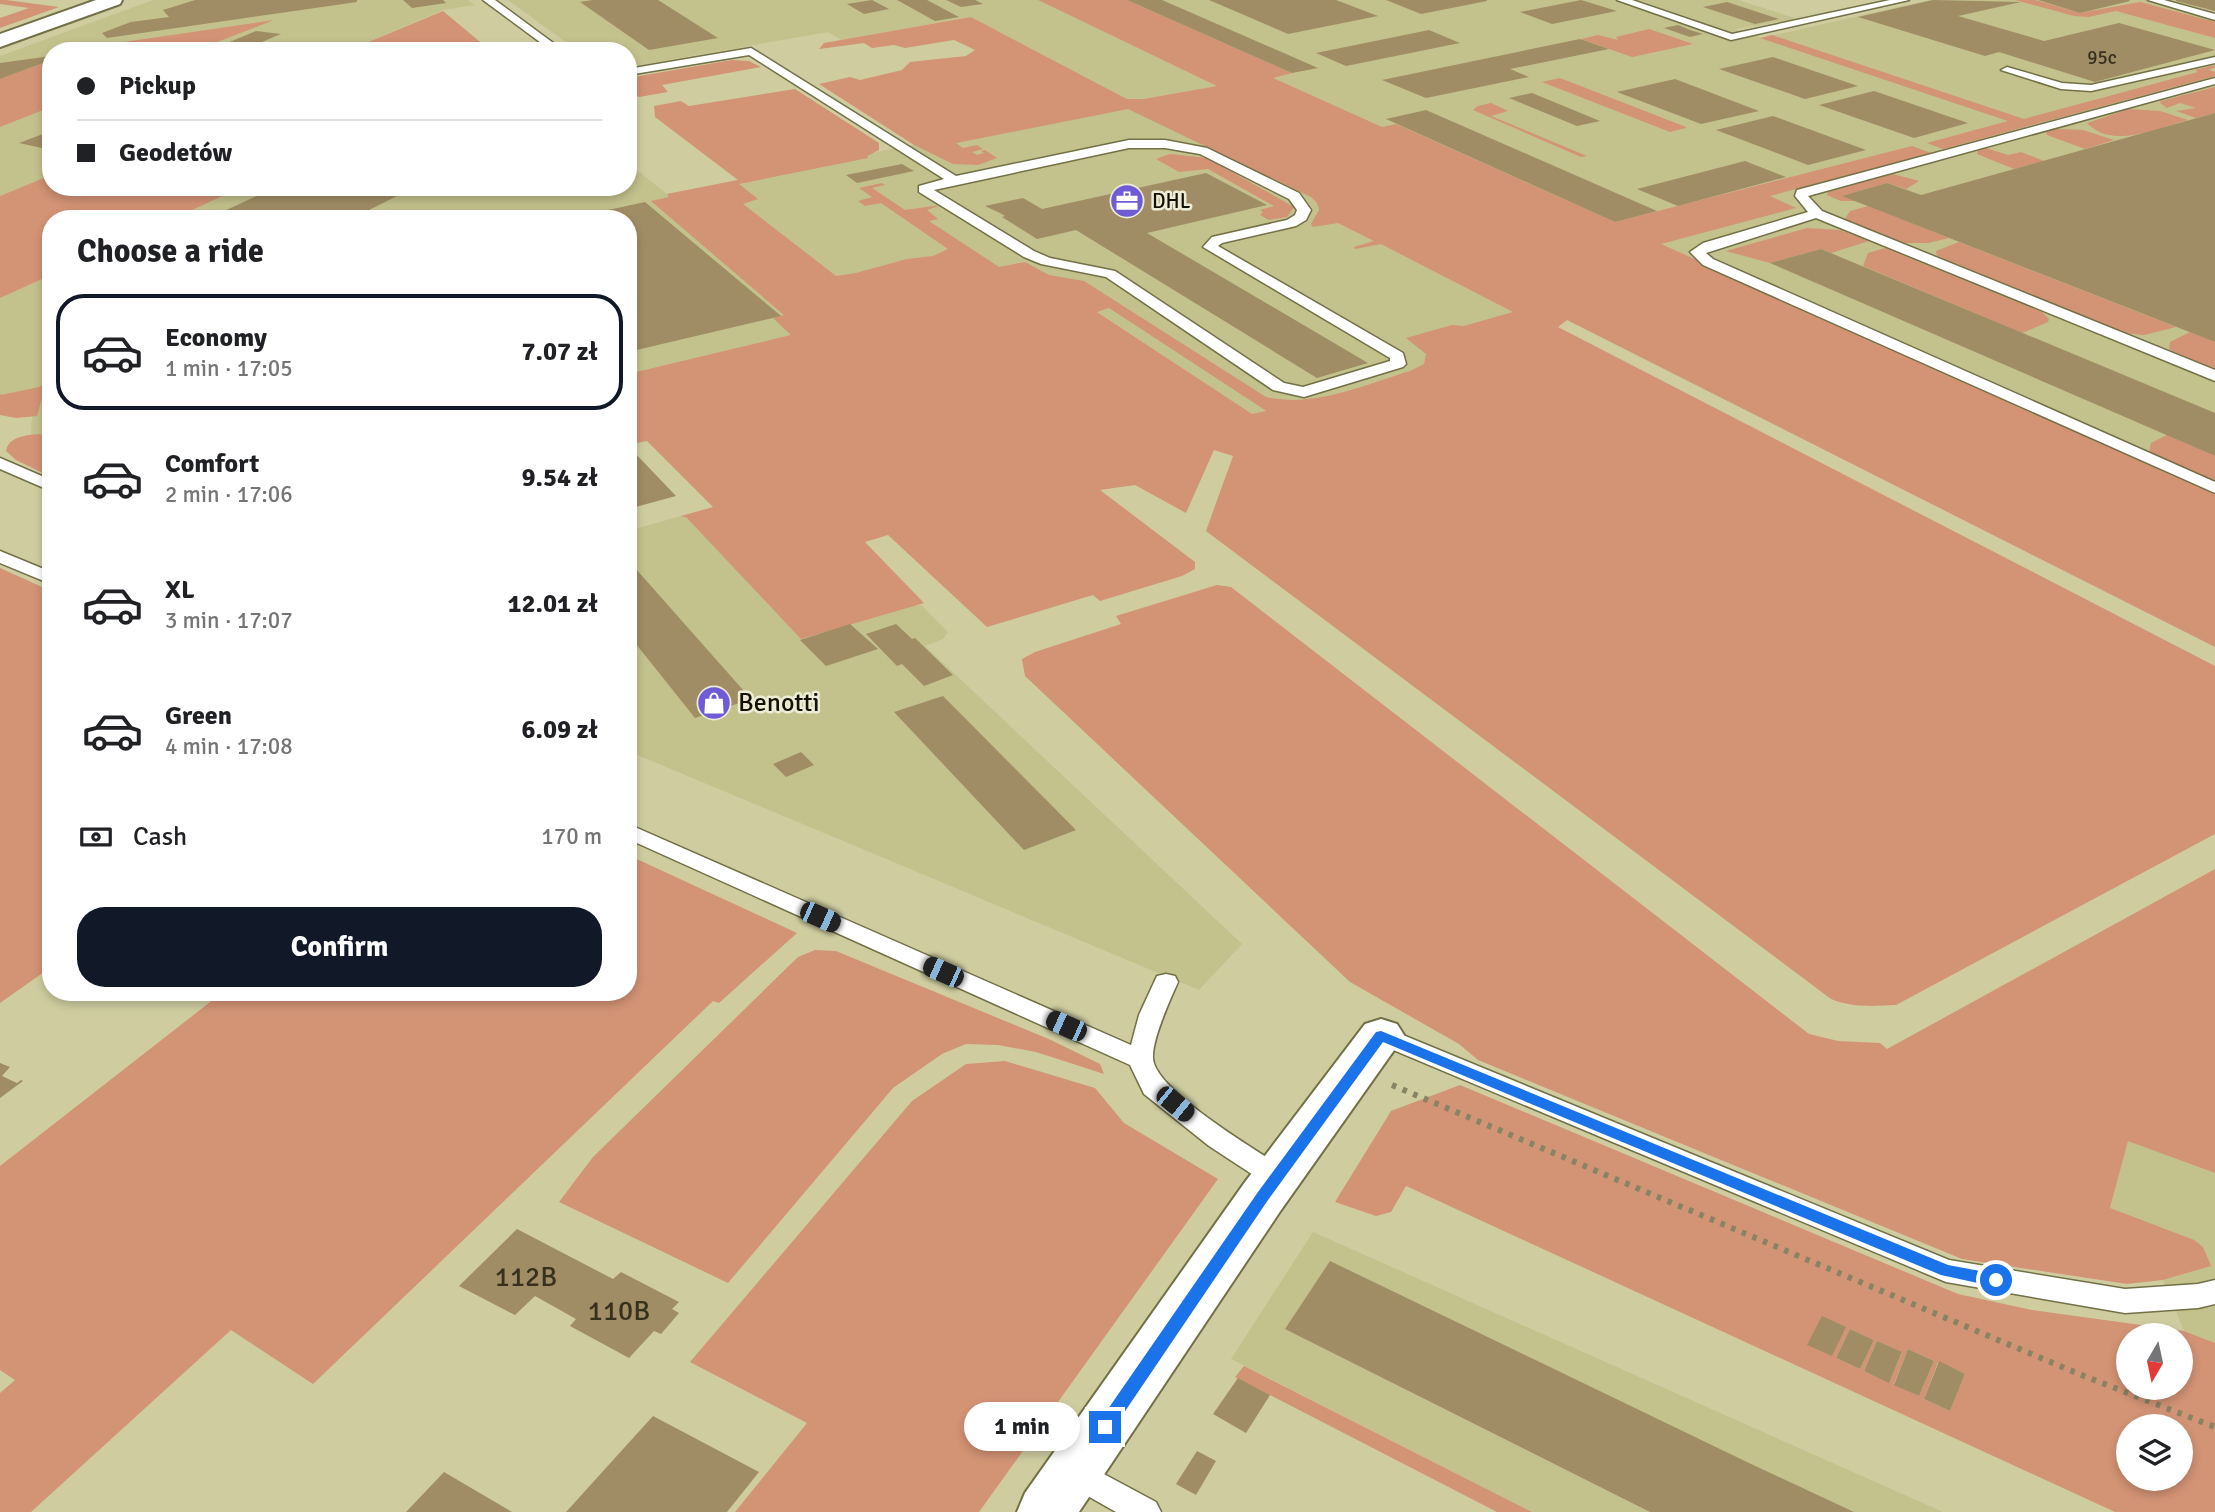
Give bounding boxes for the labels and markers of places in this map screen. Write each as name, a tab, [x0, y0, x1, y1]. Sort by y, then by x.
office icon: DHL	[1108, 182, 1146, 220]
place label: DHL	[1152, 188, 1191, 214]
shop icon: Benotti	[695, 684, 733, 722]
place label: Benotti	[738, 687, 820, 719]

